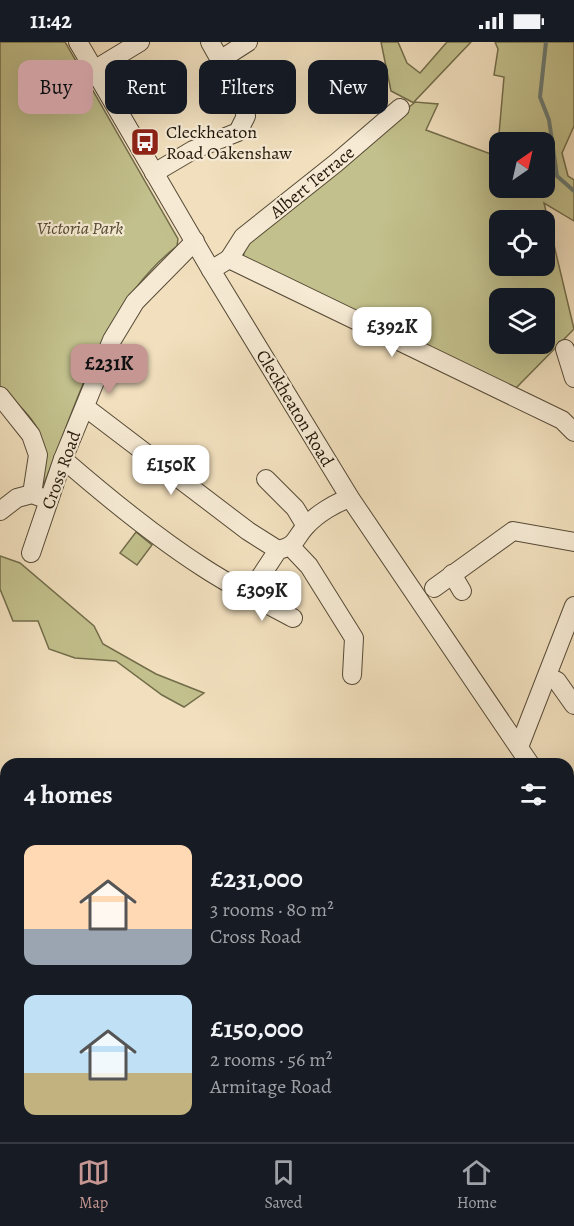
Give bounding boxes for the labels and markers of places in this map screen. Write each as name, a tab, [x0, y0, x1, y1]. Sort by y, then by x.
place label: Cleckheaton Road Oakenshaw	[166, 120, 292, 165]
bus stop icon: Cleckheaton Road Oakenshaw	[129, 126, 161, 158]
pin: £392K	[350, 307, 434, 358]
pin: £231K	[67, 344, 151, 395]
pin: £150K	[129, 445, 213, 496]
pin: £309K	[220, 571, 304, 622]

